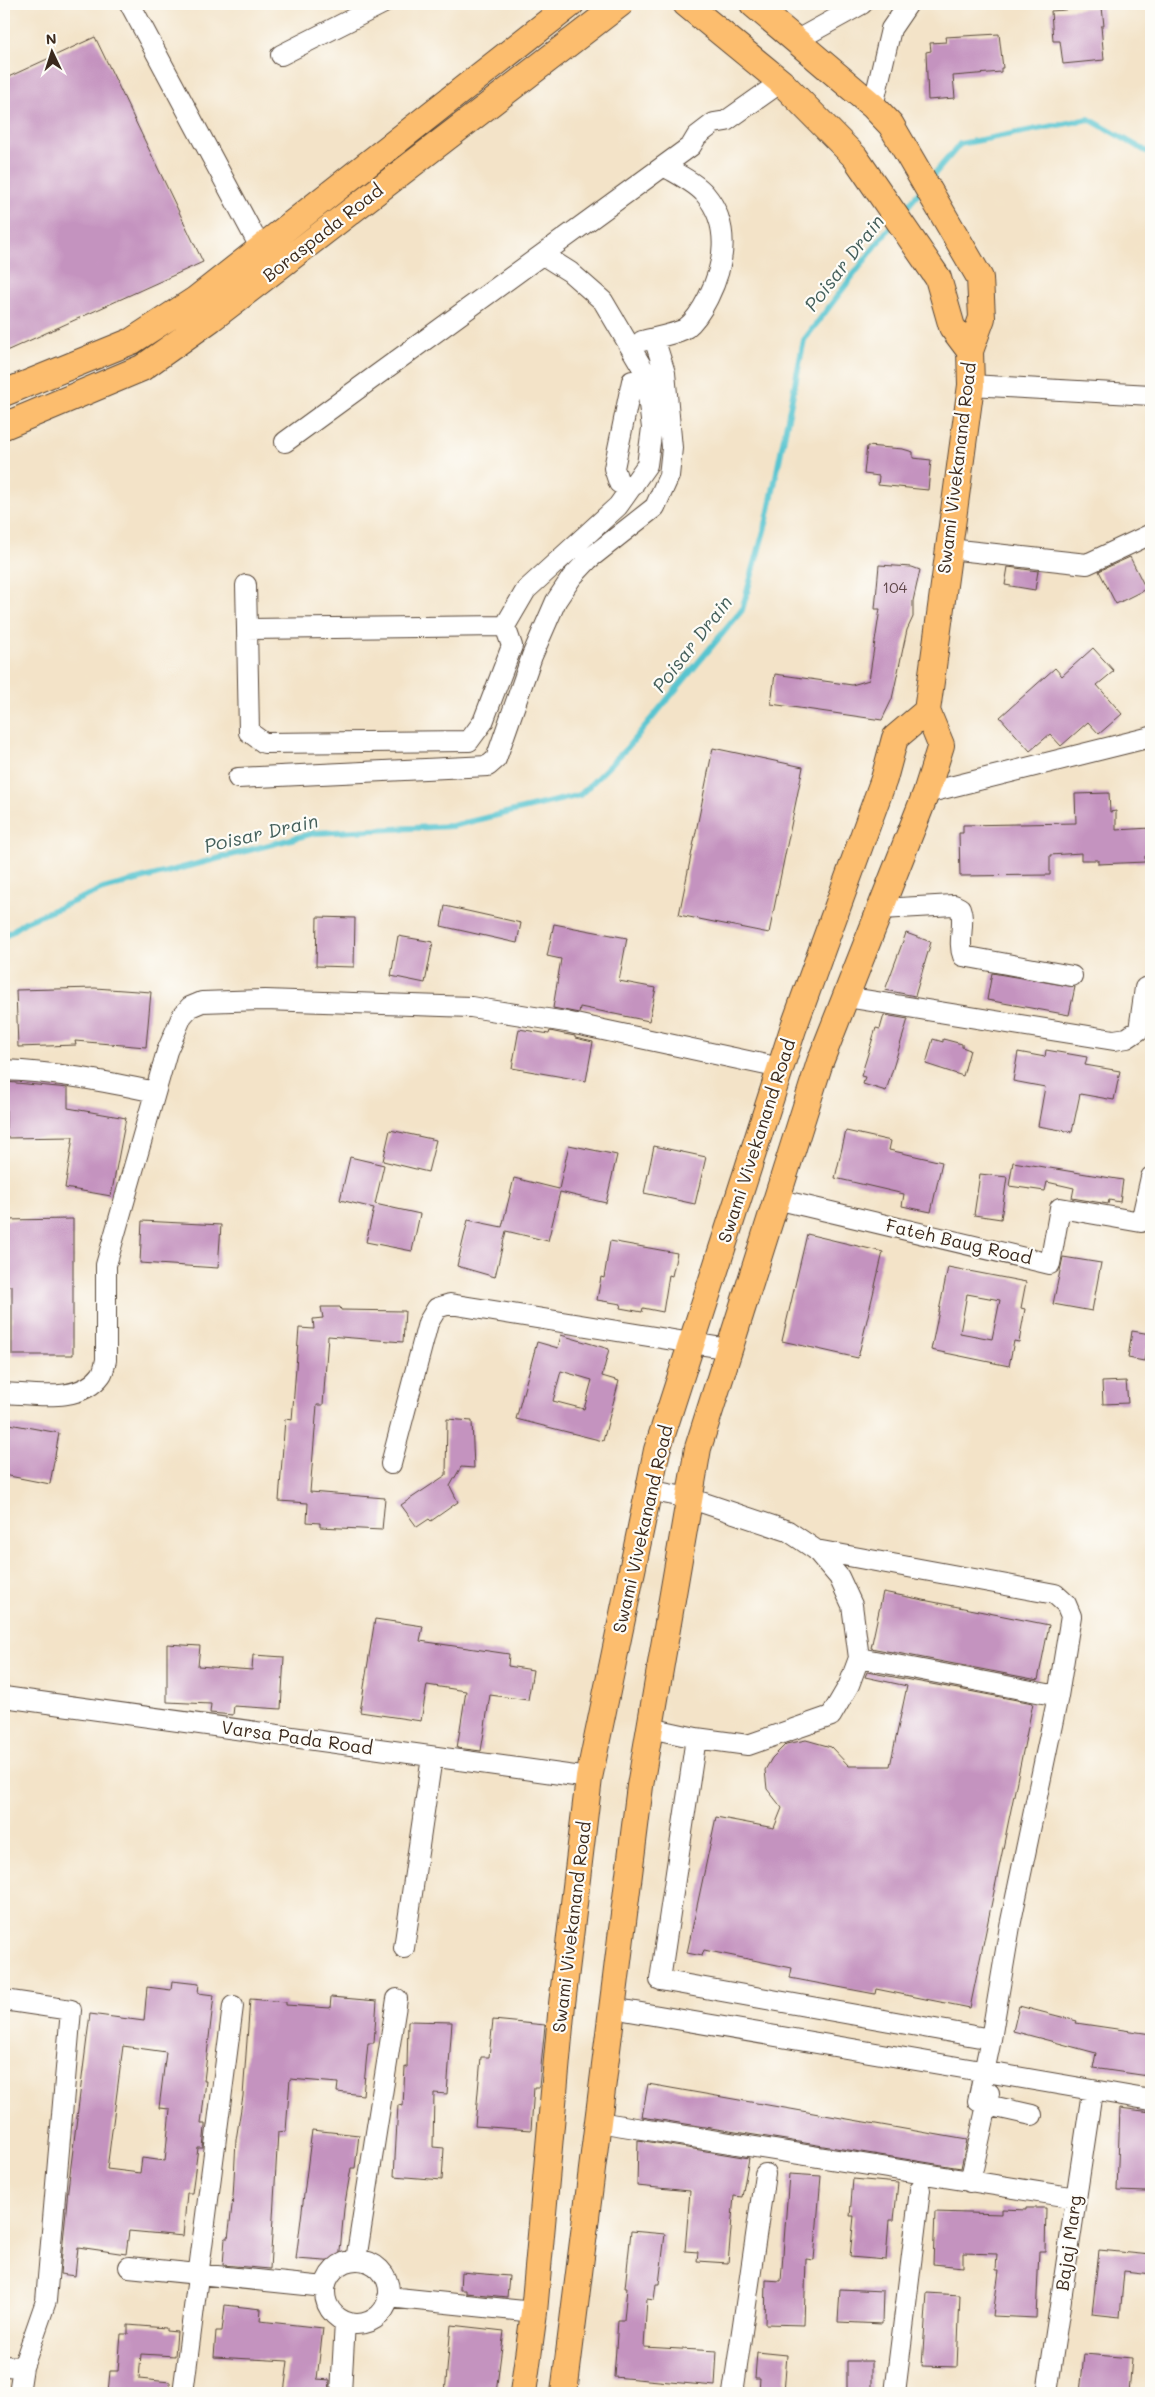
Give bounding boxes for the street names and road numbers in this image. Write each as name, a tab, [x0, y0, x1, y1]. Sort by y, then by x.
street label: Boraspada Road	[257, 178, 387, 287]
street label: Swami Vivekanand Road	[931, 361, 981, 575]
street label: Swami Vivekanand Road	[712, 1036, 800, 1246]
street label: Fateh Baug Road	[884, 1213, 1035, 1270]
street label: Swami Vivekanand Road	[606, 1422, 678, 1635]
street label: Varsa Pada Road	[220, 1714, 375, 1760]
street label: Swami Vivekanand Road	[546, 1820, 596, 2034]
street label: Bajaj Marg	[1049, 2193, 1087, 2292]

